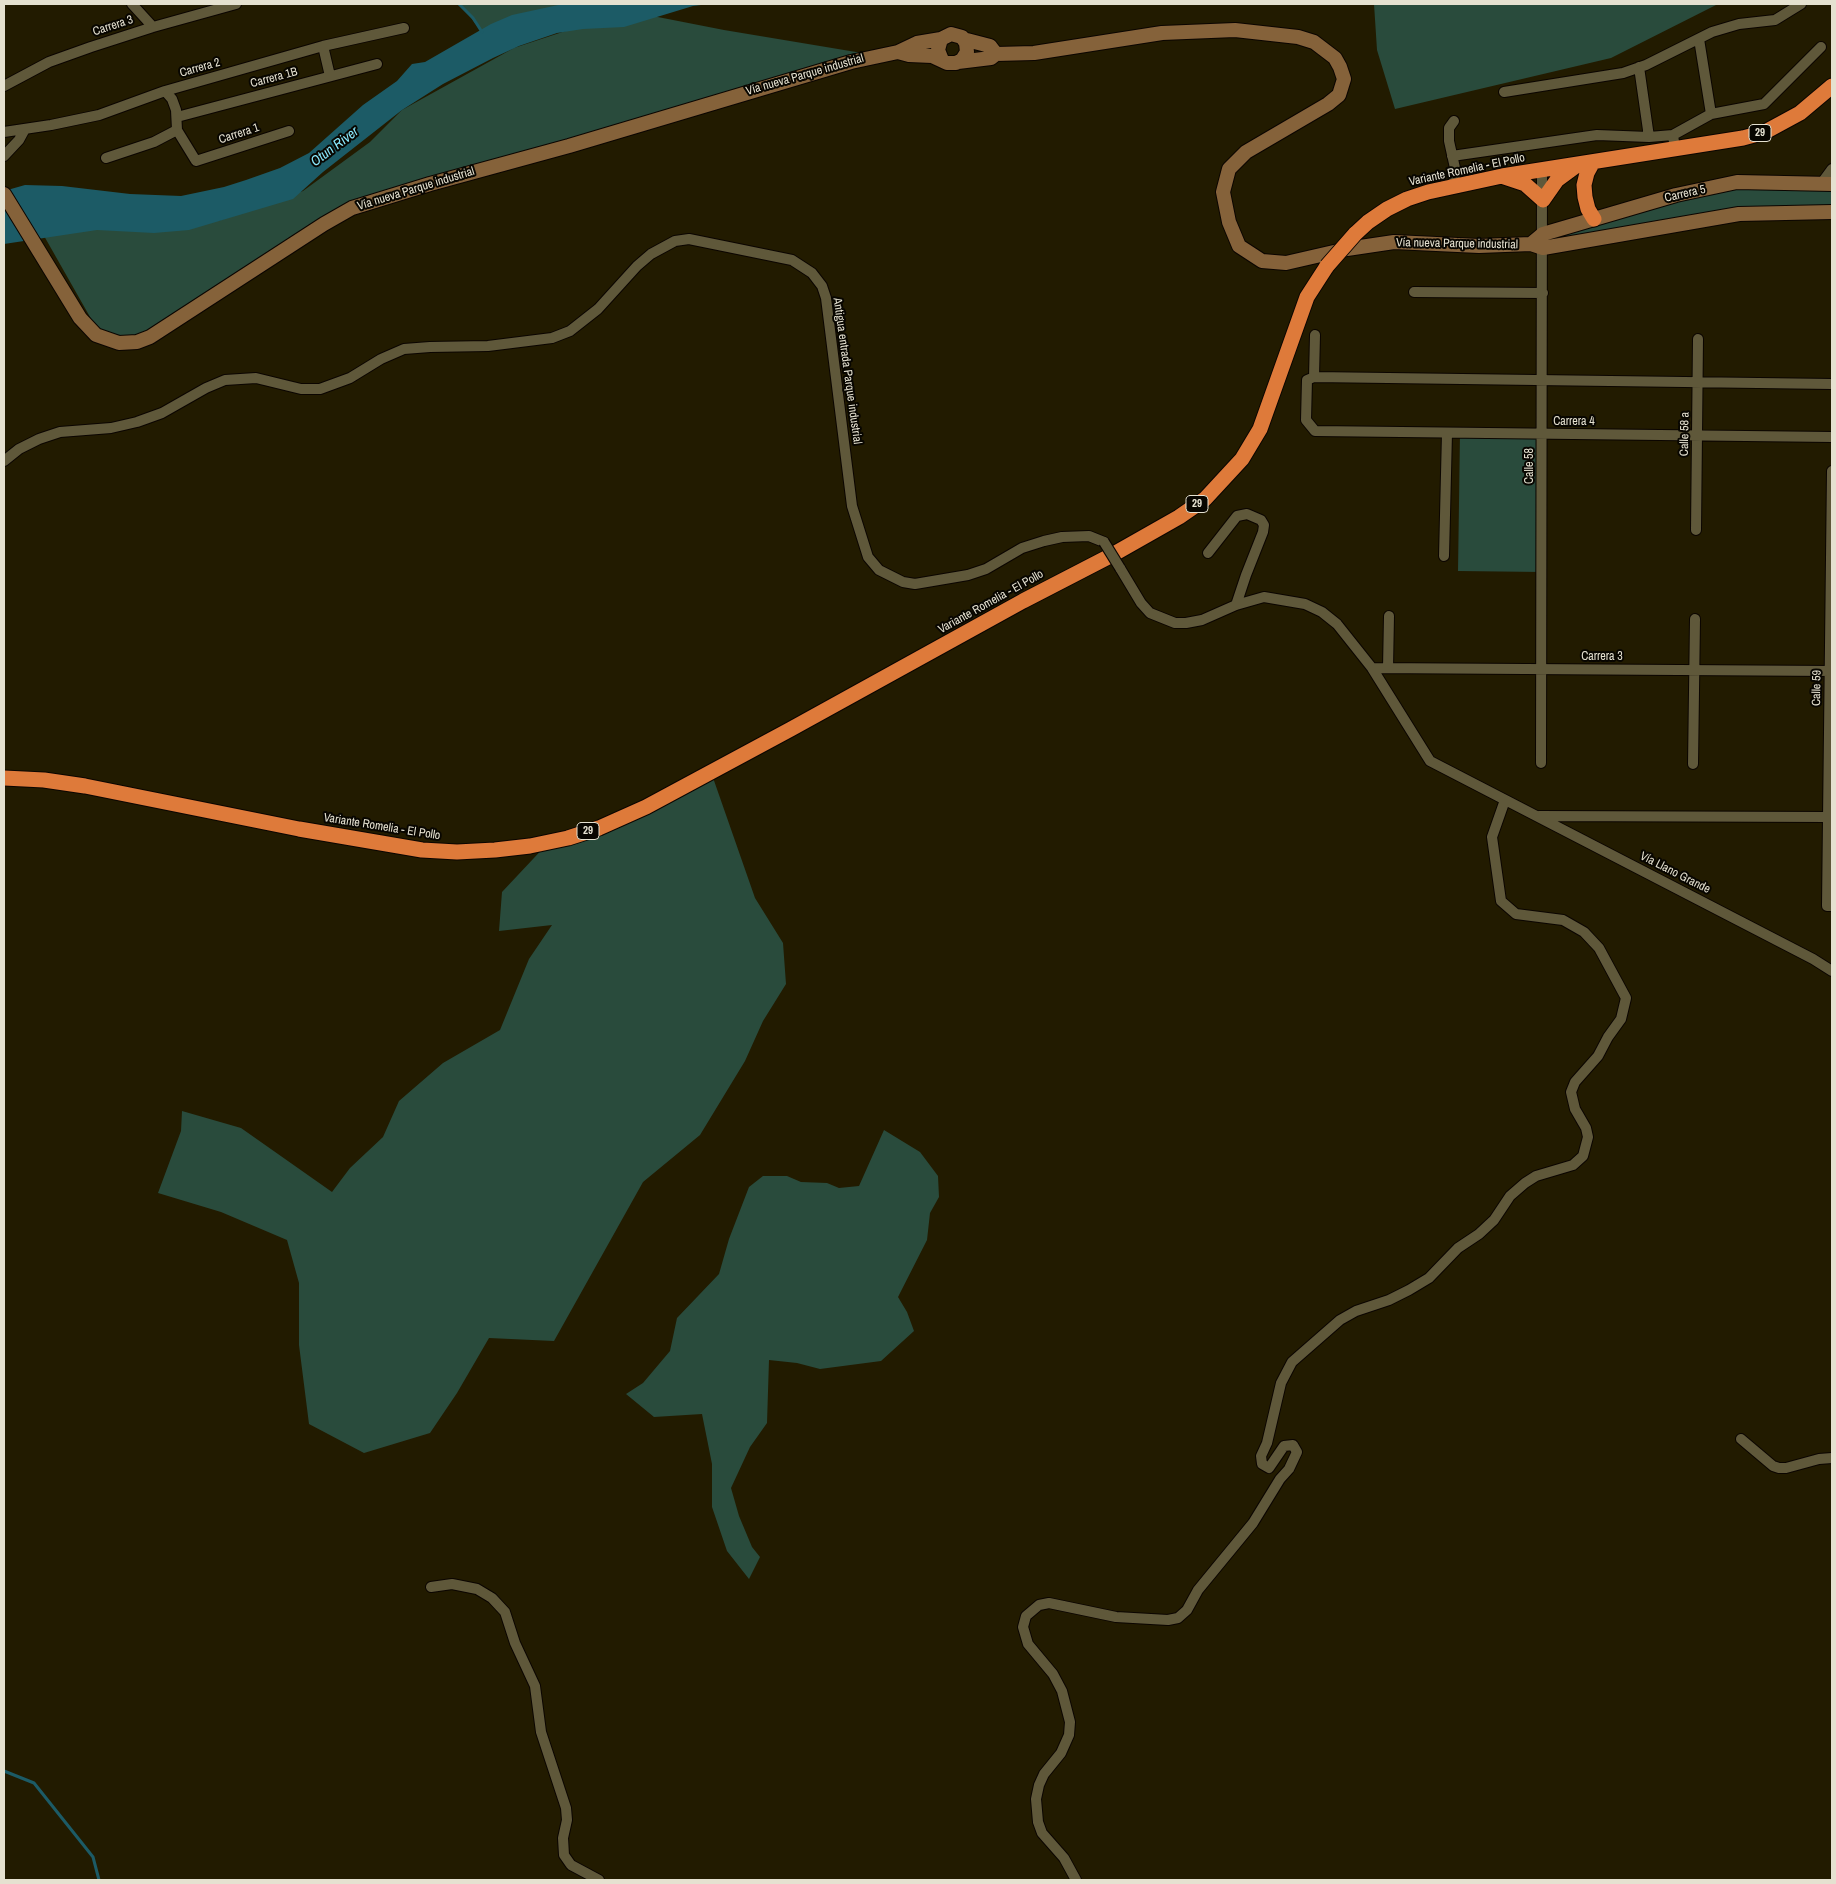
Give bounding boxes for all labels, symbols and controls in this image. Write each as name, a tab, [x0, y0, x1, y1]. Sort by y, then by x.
street label: Carrera 3	[91, 13, 135, 39]
street label: Vía nueva Parque industrial	[744, 51, 866, 99]
street label: Carrera 2	[178, 55, 222, 81]
street label: Carrera 1B	[249, 65, 299, 91]
street label: Carrera 1	[217, 121, 261, 147]
water label: Otun River	[308, 124, 362, 170]
road number: 29	[1749, 125, 1771, 142]
street label: Variante Romelia - El Pollo	[1408, 151, 1526, 189]
street label: Vía nueva Parque industrial	[356, 164, 476, 214]
street label: Carrera 5	[1663, 182, 1707, 206]
street label: Vía nueva Parque industrial	[1396, 236, 1518, 252]
street label: Antigua entrada Parque industrial	[830, 297, 864, 445]
street label: Calle 58 a	[1677, 412, 1693, 456]
street label: Carrera 4	[1553, 415, 1595, 429]
street label: Calle 58	[1523, 448, 1537, 484]
road number: 29	[1186, 496, 1208, 512]
street label: Variante Romelia - El Pollo	[936, 567, 1046, 637]
street label: Carrera 3	[1581, 650, 1623, 664]
street label: Calle 59	[1809, 670, 1825, 706]
street label: Variante Romelia - El Pollo	[323, 811, 441, 843]
road number: 29	[577, 822, 599, 839]
street label: Vía Llano Grande	[1637, 849, 1713, 897]

